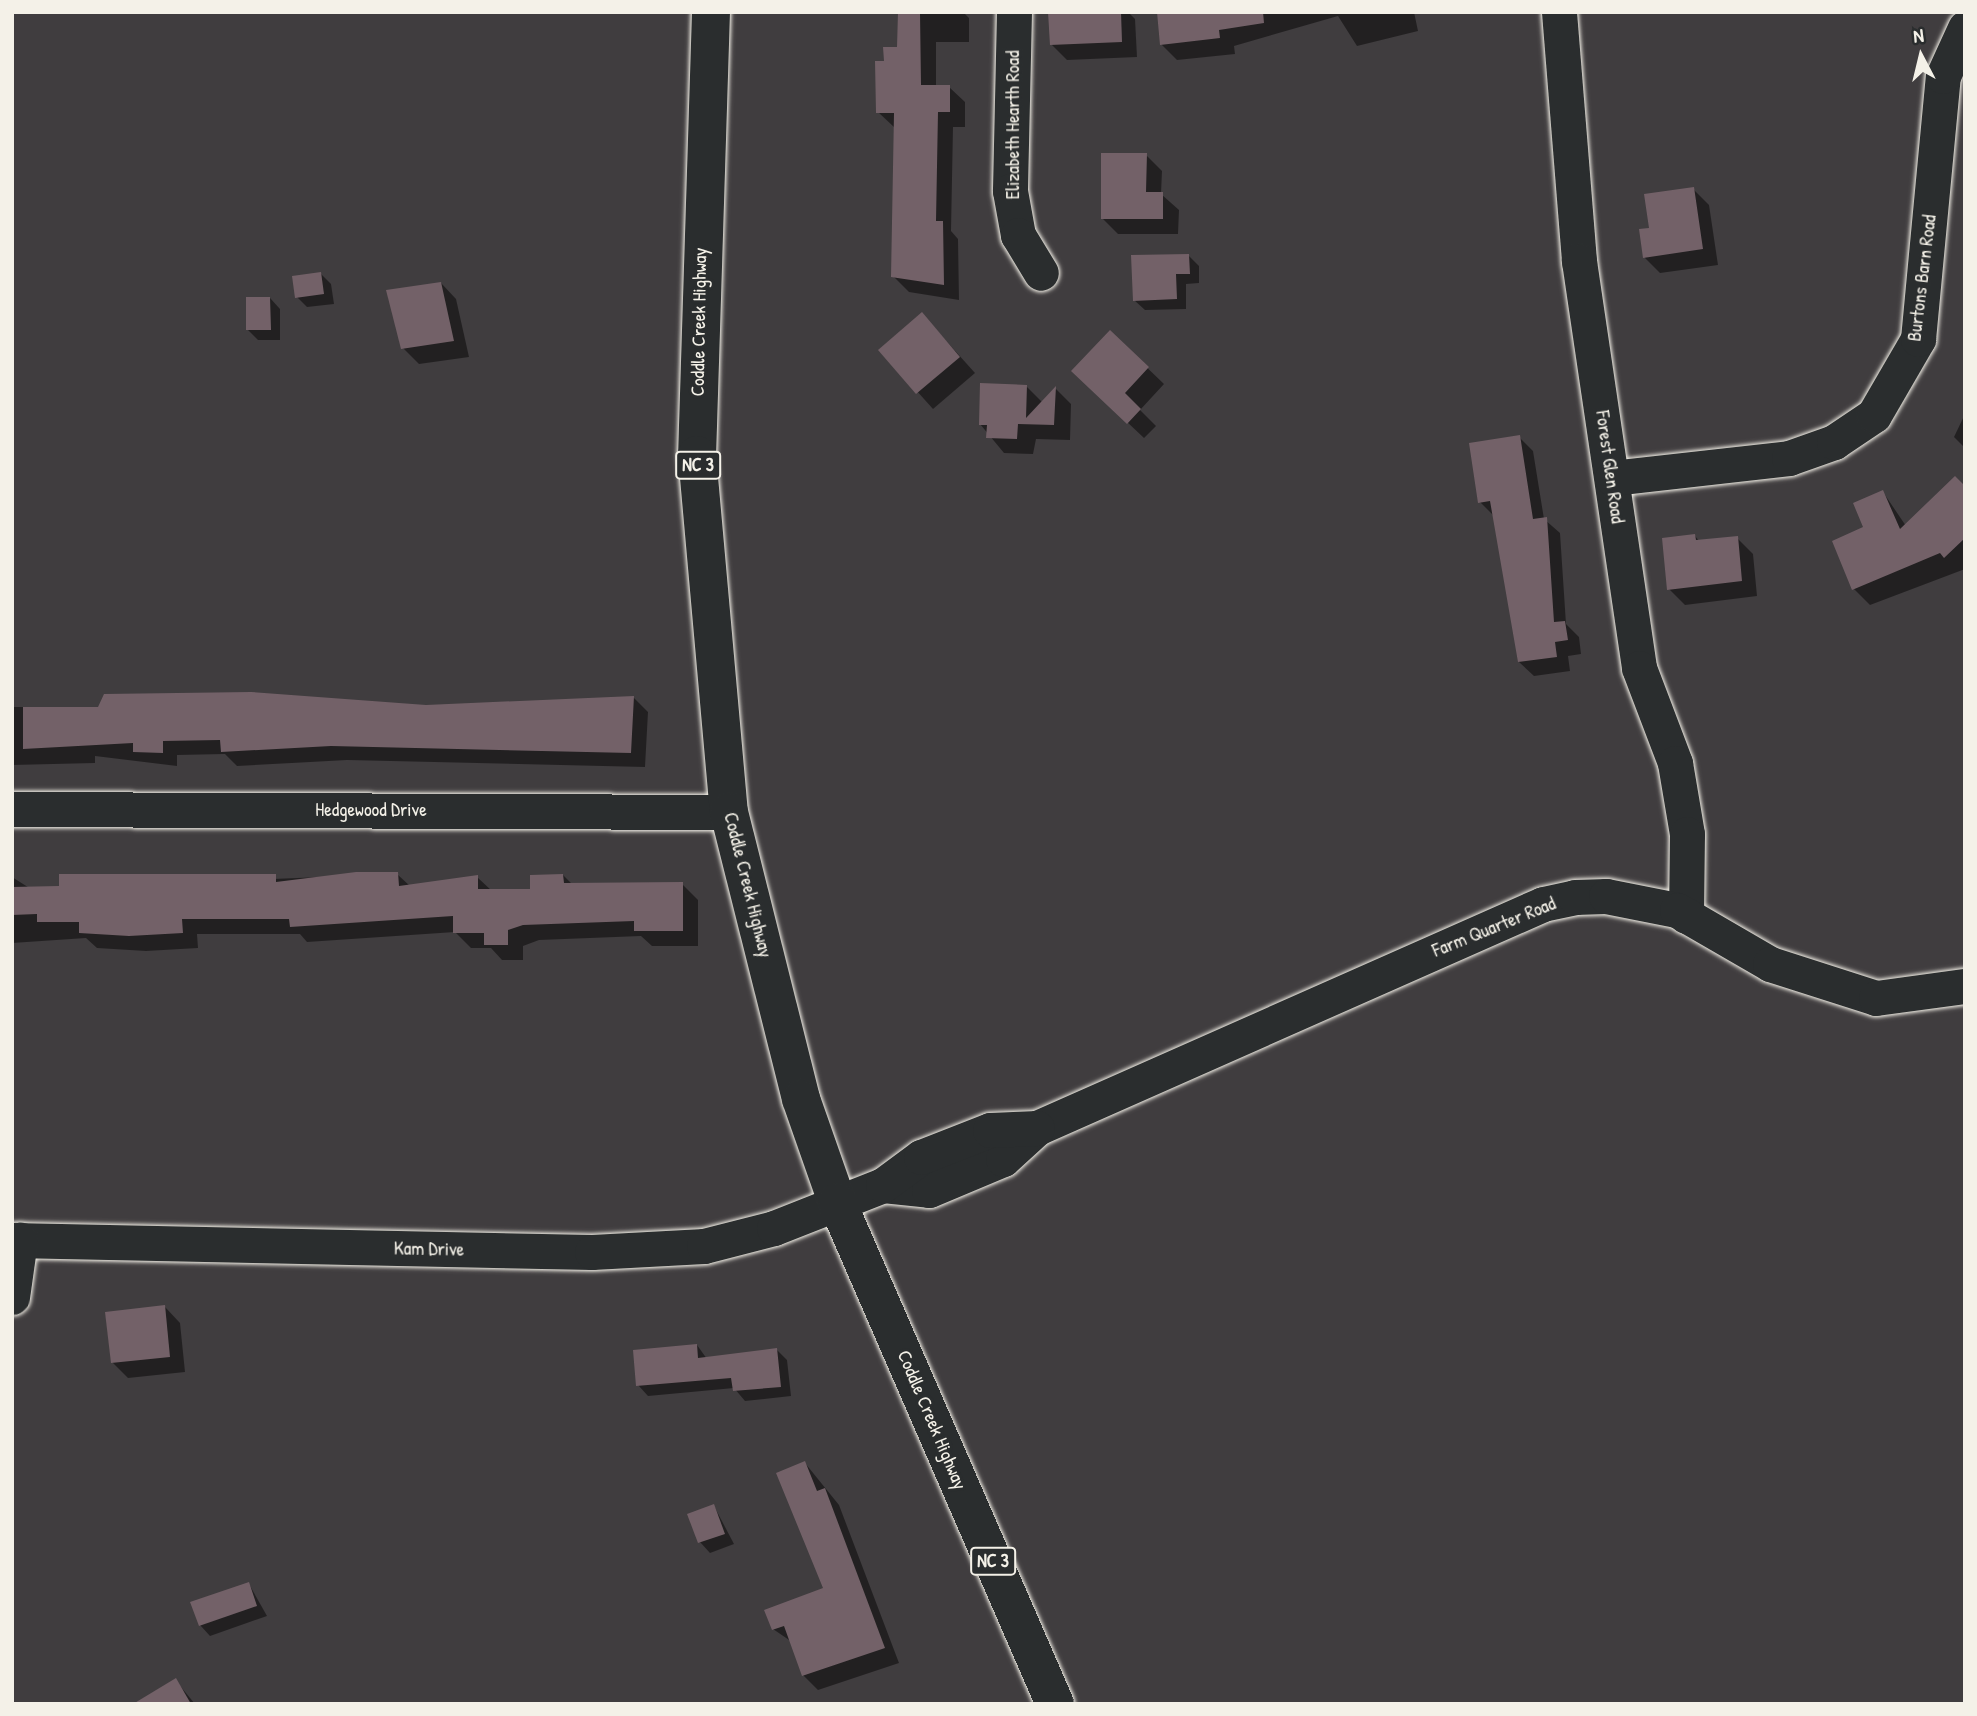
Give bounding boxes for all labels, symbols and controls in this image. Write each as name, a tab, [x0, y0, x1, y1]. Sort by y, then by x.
north arrow	[1886, 21, 1956, 91]
text: N	[1912, 22, 1925, 49]
street label: Elizabeth Hearth Road	[1002, 51, 1024, 199]
street label: Burtons Barn Road	[1903, 213, 1941, 343]
street label: Coddle Creek Highway	[686, 247, 712, 397]
street label: Forest Glen Road	[1591, 409, 1629, 525]
road number: NC 3	[674, 450, 722, 480]
street label: Hedgewood Drive	[315, 799, 427, 821]
street label: Coddle Creek Highway	[719, 810, 777, 960]
street label: Farm Quarter Road	[1429, 892, 1559, 962]
street label: Kam Drive	[394, 1237, 464, 1261]
street label: Coddle Creek Highway	[892, 1347, 972, 1493]
road number: NC 3	[968, 1546, 1018, 1576]

